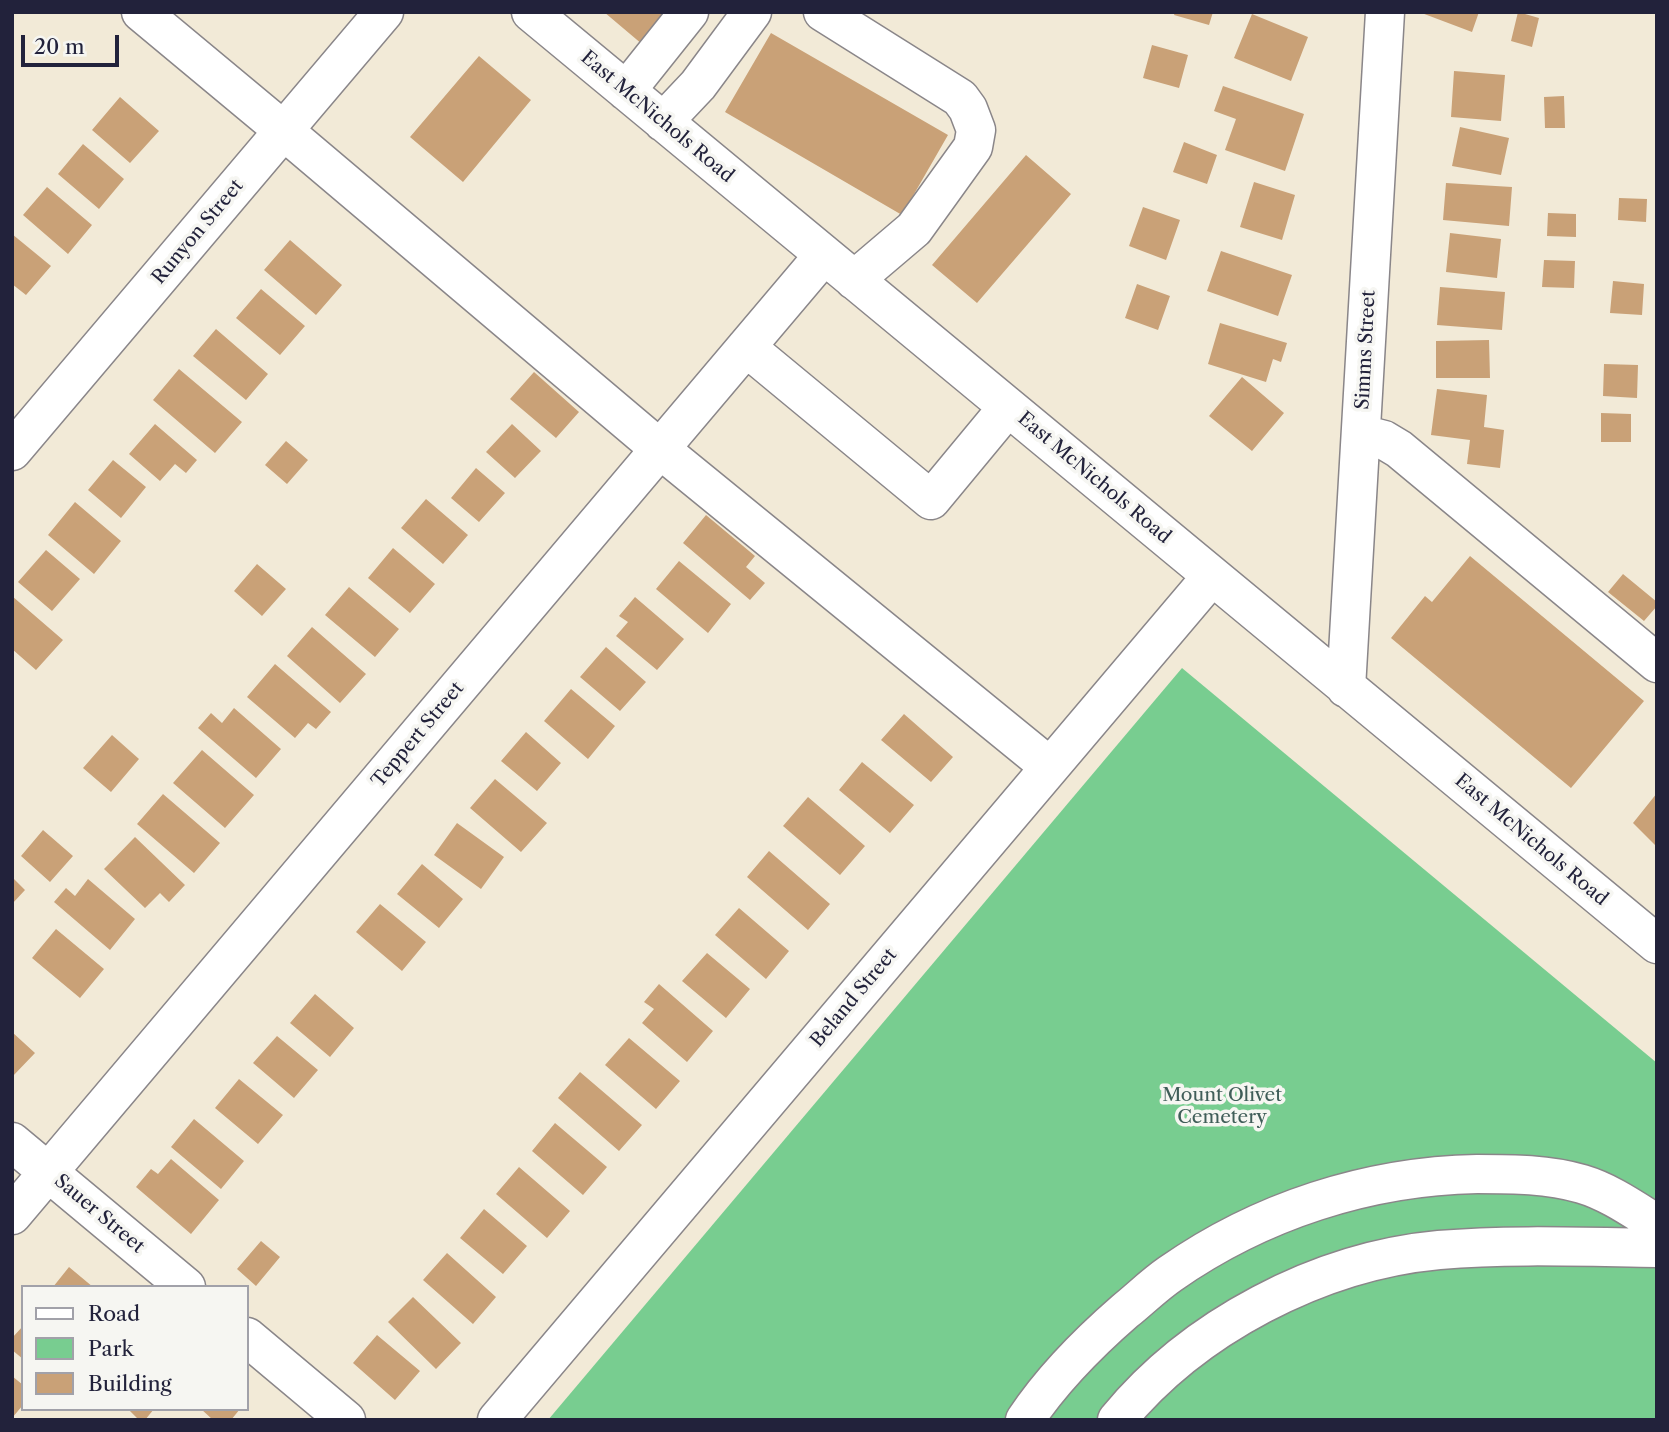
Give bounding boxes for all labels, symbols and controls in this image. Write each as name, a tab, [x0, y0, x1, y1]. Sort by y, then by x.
scale bar	[24, 21, 122, 65]
text: 20 m	[34, 34, 85, 59]
street label: East McNichols Road	[576, 46, 738, 188]
street label: Runyon Street	[148, 175, 248, 289]
street label: Simms Street	[1351, 290, 1381, 410]
street label: East McNichols Road	[1013, 407, 1175, 549]
street label: Teppert Street	[367, 678, 469, 792]
street label: East McNichols Road	[1450, 769, 1612, 911]
street label: Beland Street	[806, 944, 902, 1052]
park label: Mount Olivet Cemetery	[1162, 1085, 1282, 1129]
street label: Sauer Street	[49, 1170, 149, 1258]
legend	[21, 1285, 248, 1411]
text: Road	[88, 1301, 140, 1326]
text: Park	[88, 1336, 134, 1361]
text: Building	[88, 1371, 172, 1396]

